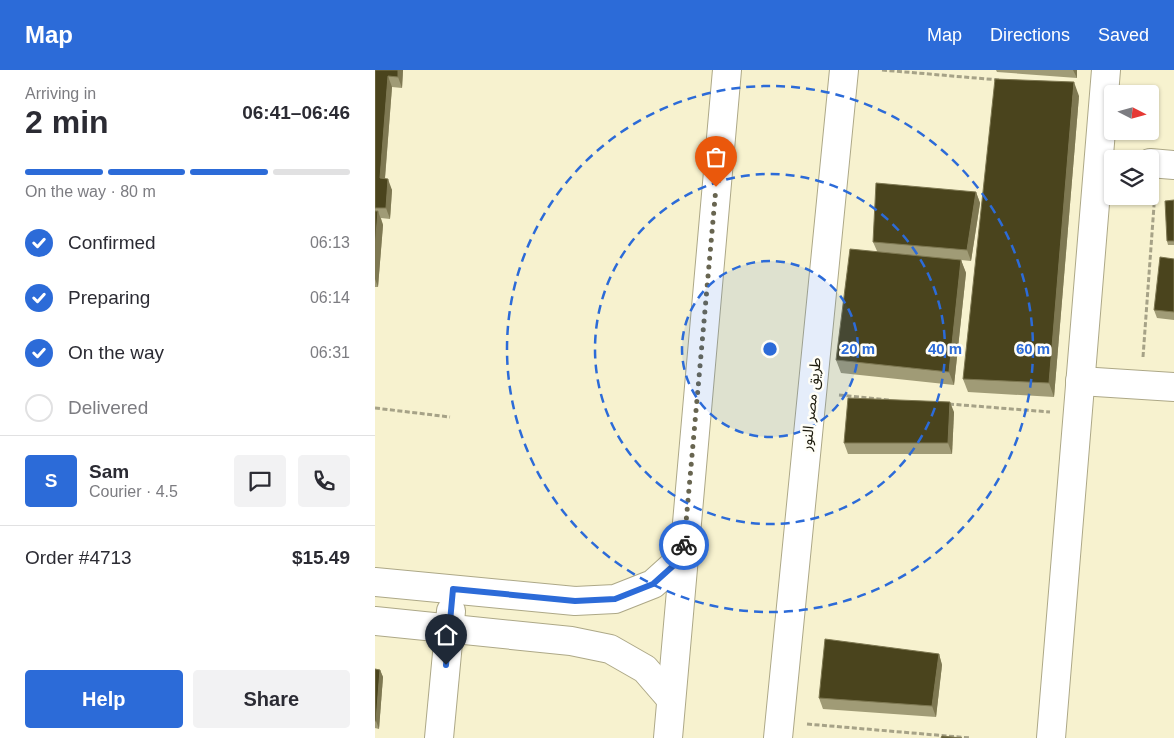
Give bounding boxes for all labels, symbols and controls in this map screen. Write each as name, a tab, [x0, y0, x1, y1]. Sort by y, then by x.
text: Map	[25, 21, 73, 48]
text: Map	[927, 25, 962, 45]
text: Directions	[990, 25, 1070, 45]
text: Saved	[1098, 25, 1149, 45]
text: Arriving in	[25, 85, 96, 102]
north arrow	[1104, 85, 1159, 140]
map controls	[1104, 85, 1159, 205]
text: 06:41–06:46	[242, 102, 350, 123]
text: 2 min	[25, 104, 109, 140]
pin	[695, 136, 737, 187]
icon: bag	[702, 143, 730, 171]
button: layers	[1104, 150, 1159, 205]
text: On the way · 80 m	[25, 183, 156, 200]
icon: check	[25, 229, 53, 257]
text: Confirmed	[68, 232, 156, 253]
text: 06:13	[310, 234, 350, 251]
icon: check	[25, 284, 53, 312]
text: Preparing	[68, 287, 150, 308]
text: 06:14	[310, 289, 350, 306]
icon: check	[25, 339, 53, 367]
centre of rings	[761, 340, 779, 358]
text: 20 m	[841, 340, 875, 357]
text: 40 m	[928, 340, 962, 357]
text: 60 m	[1016, 340, 1050, 357]
text: On the way	[68, 342, 164, 363]
text: 06:31	[310, 344, 350, 361]
street label: طريق مصر النور	[797, 356, 826, 453]
text: Delivered	[68, 397, 148, 418]
button: chat	[234, 455, 286, 507]
button: phone	[298, 455, 350, 507]
text: Sam	[89, 461, 129, 482]
text: S	[45, 470, 57, 491]
text: Courier · 4.5	[89, 483, 178, 500]
courier	[659, 520, 709, 570]
icon: bike	[670, 531, 698, 559]
text: Order #4713	[25, 547, 132, 568]
text: $15.49	[292, 547, 350, 568]
pin	[425, 614, 467, 665]
icon: home	[432, 621, 460, 649]
button: Help	[25, 670, 183, 728]
button: Share	[193, 670, 350, 728]

